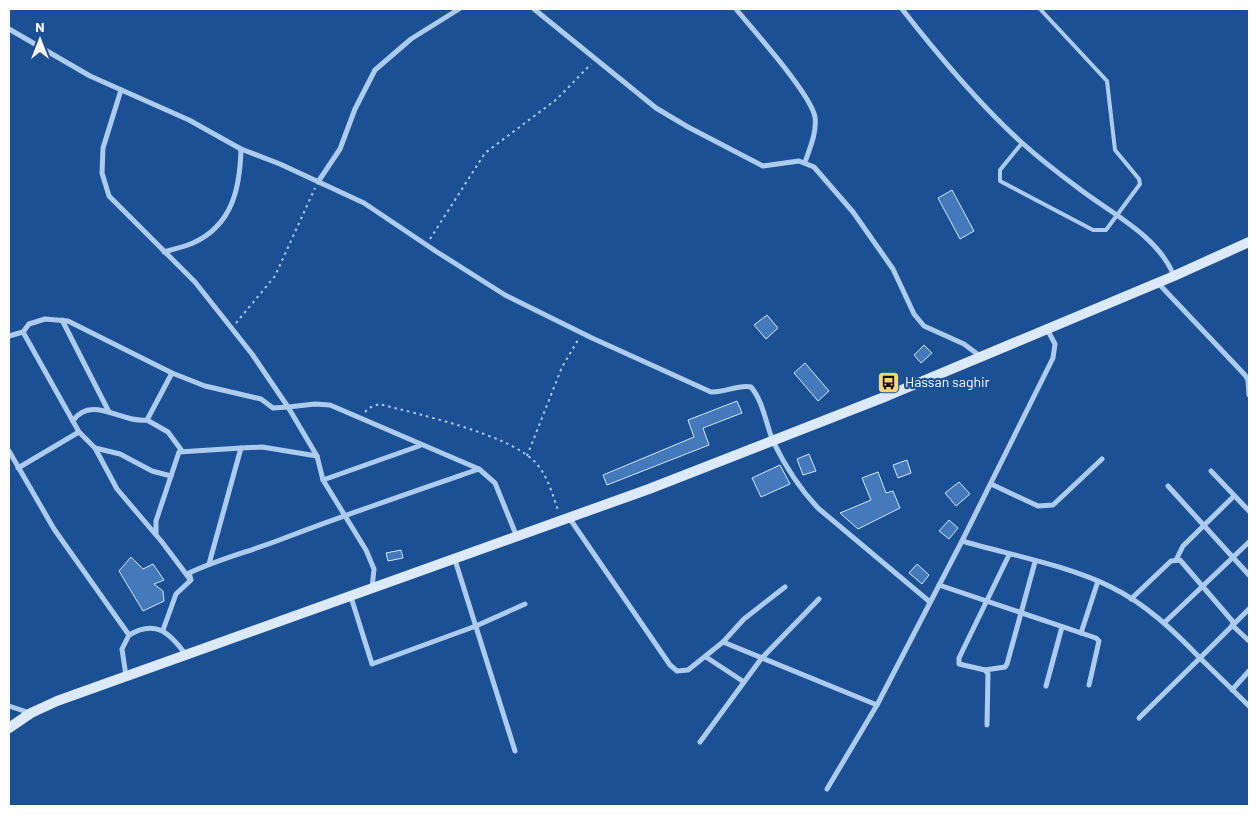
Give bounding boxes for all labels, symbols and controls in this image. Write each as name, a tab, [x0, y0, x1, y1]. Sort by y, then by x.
north arrow	[15, 15, 65, 65]
text: N	[35, 18, 45, 35]
bus stop icon: Hassan saghir	[877, 370, 901, 394]
place label: Hassan saghir	[905, 373, 990, 390]

